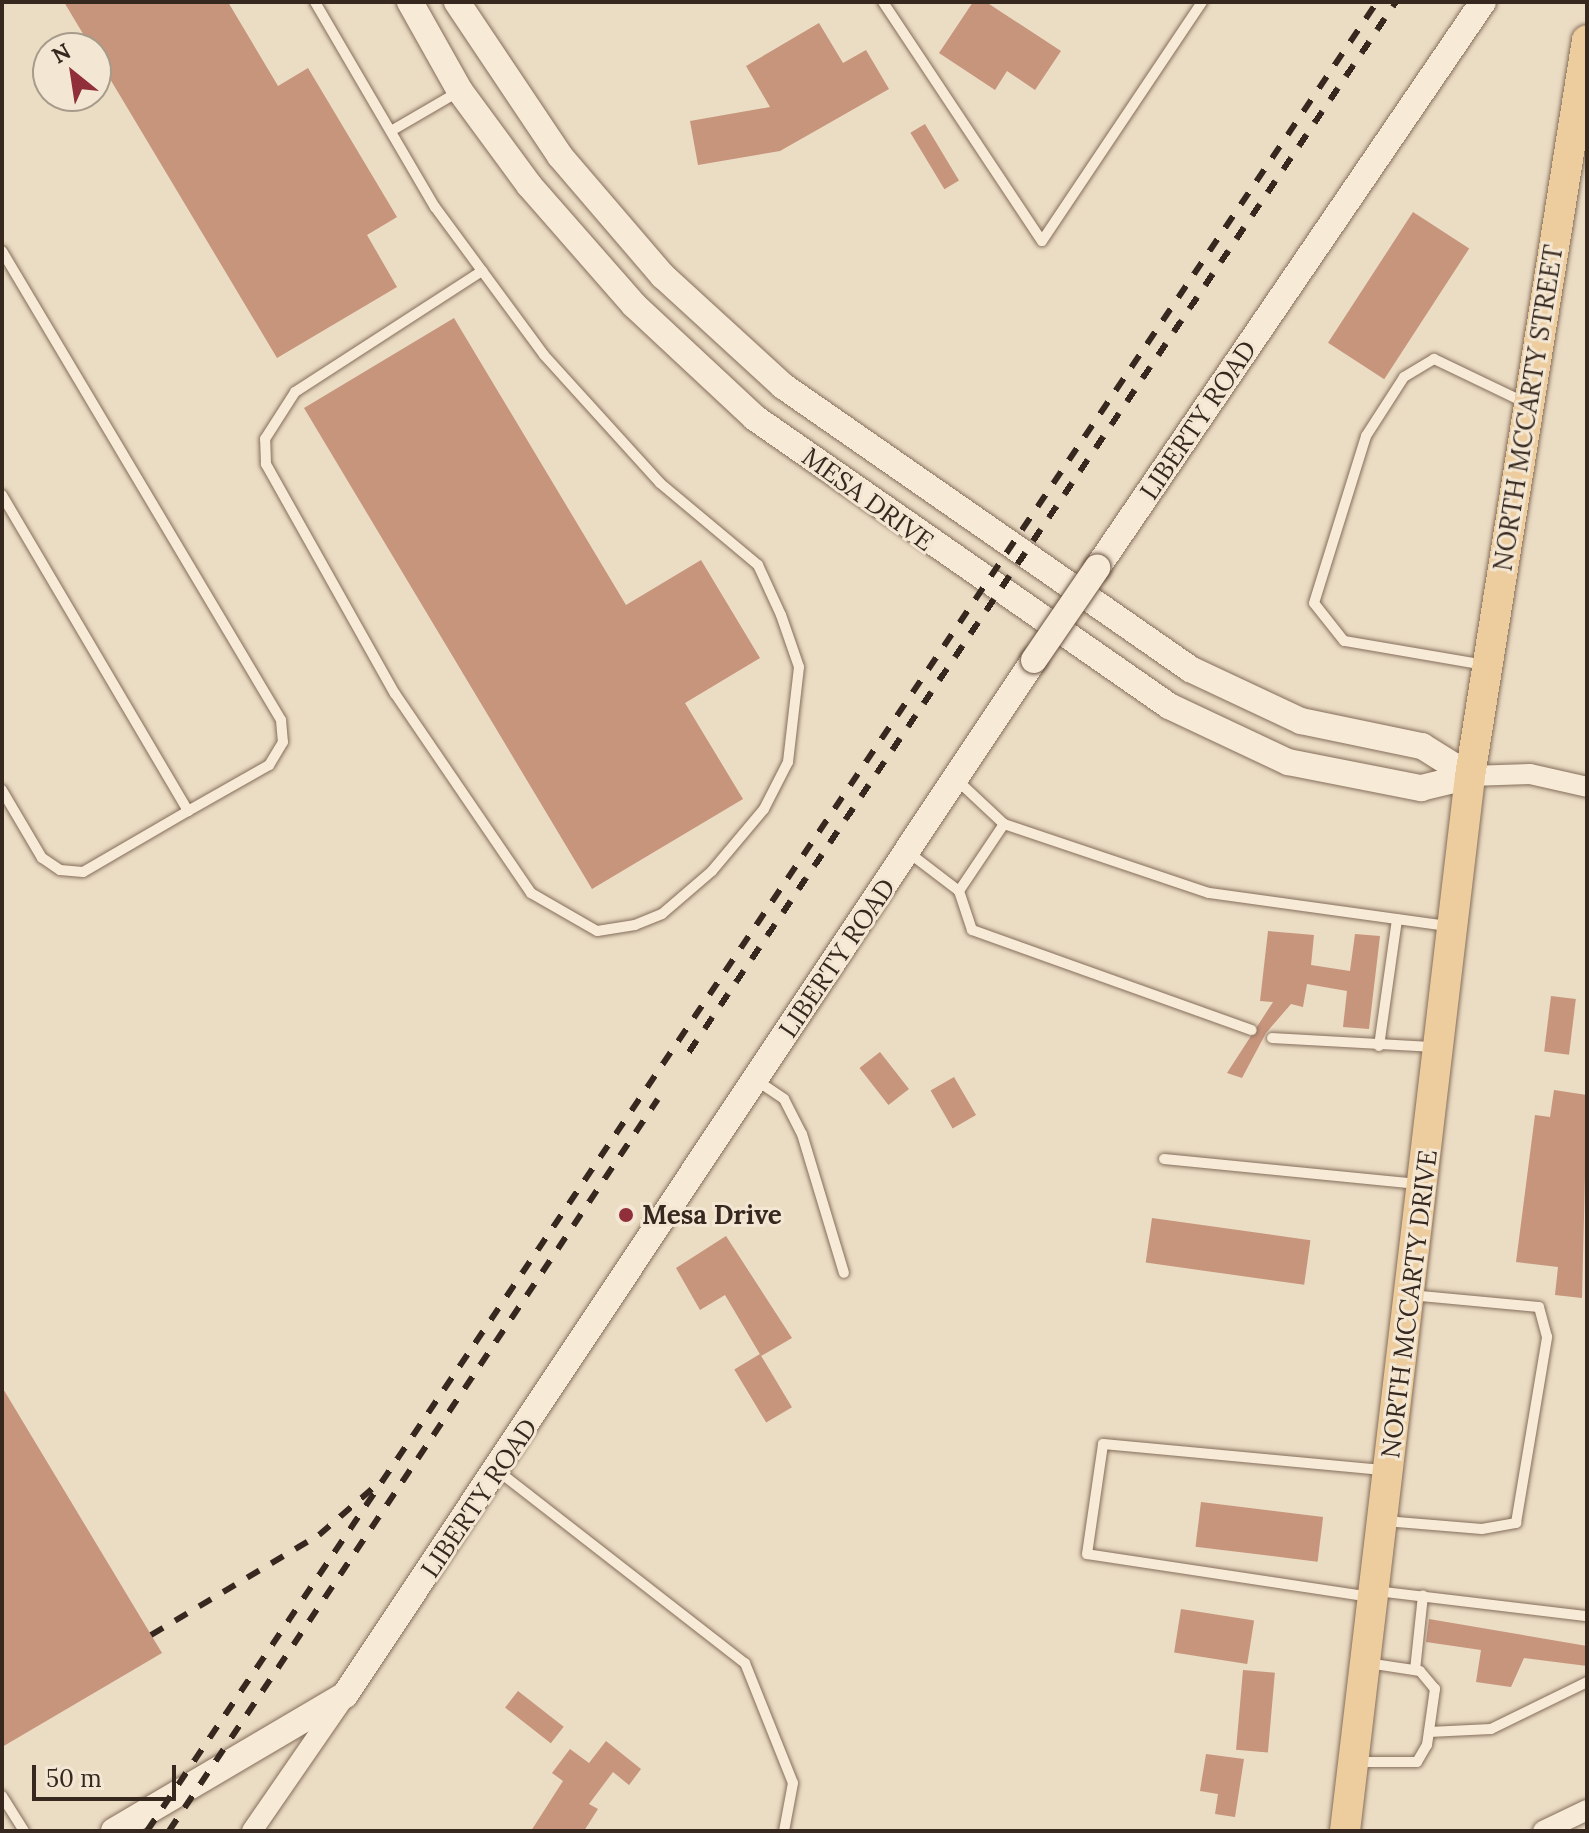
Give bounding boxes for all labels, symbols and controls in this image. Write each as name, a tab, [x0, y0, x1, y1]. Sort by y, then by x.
north arrow	[32, 32, 112, 112]
text: N	[47, 37, 75, 69]
street label: NORTH MCCARTY STREET	[1487, 243, 1569, 573]
street label: LIBERTY ROAD	[1133, 335, 1263, 505]
street label: MESA DRIVE	[796, 441, 940, 557]
street label: LIBERTY ROAD	[772, 873, 902, 1043]
street label: NORTH MCCARTY DRIVE	[1375, 1148, 1443, 1460]
place label: Mesa Drive	[642, 1199, 782, 1231]
marker: Mesa Drive	[617, 1206, 635, 1224]
street label: LIBERTY ROAD	[414, 1413, 544, 1583]
scale bar	[36, 1749, 180, 1799]
text: 50 m	[46, 1763, 102, 1794]

